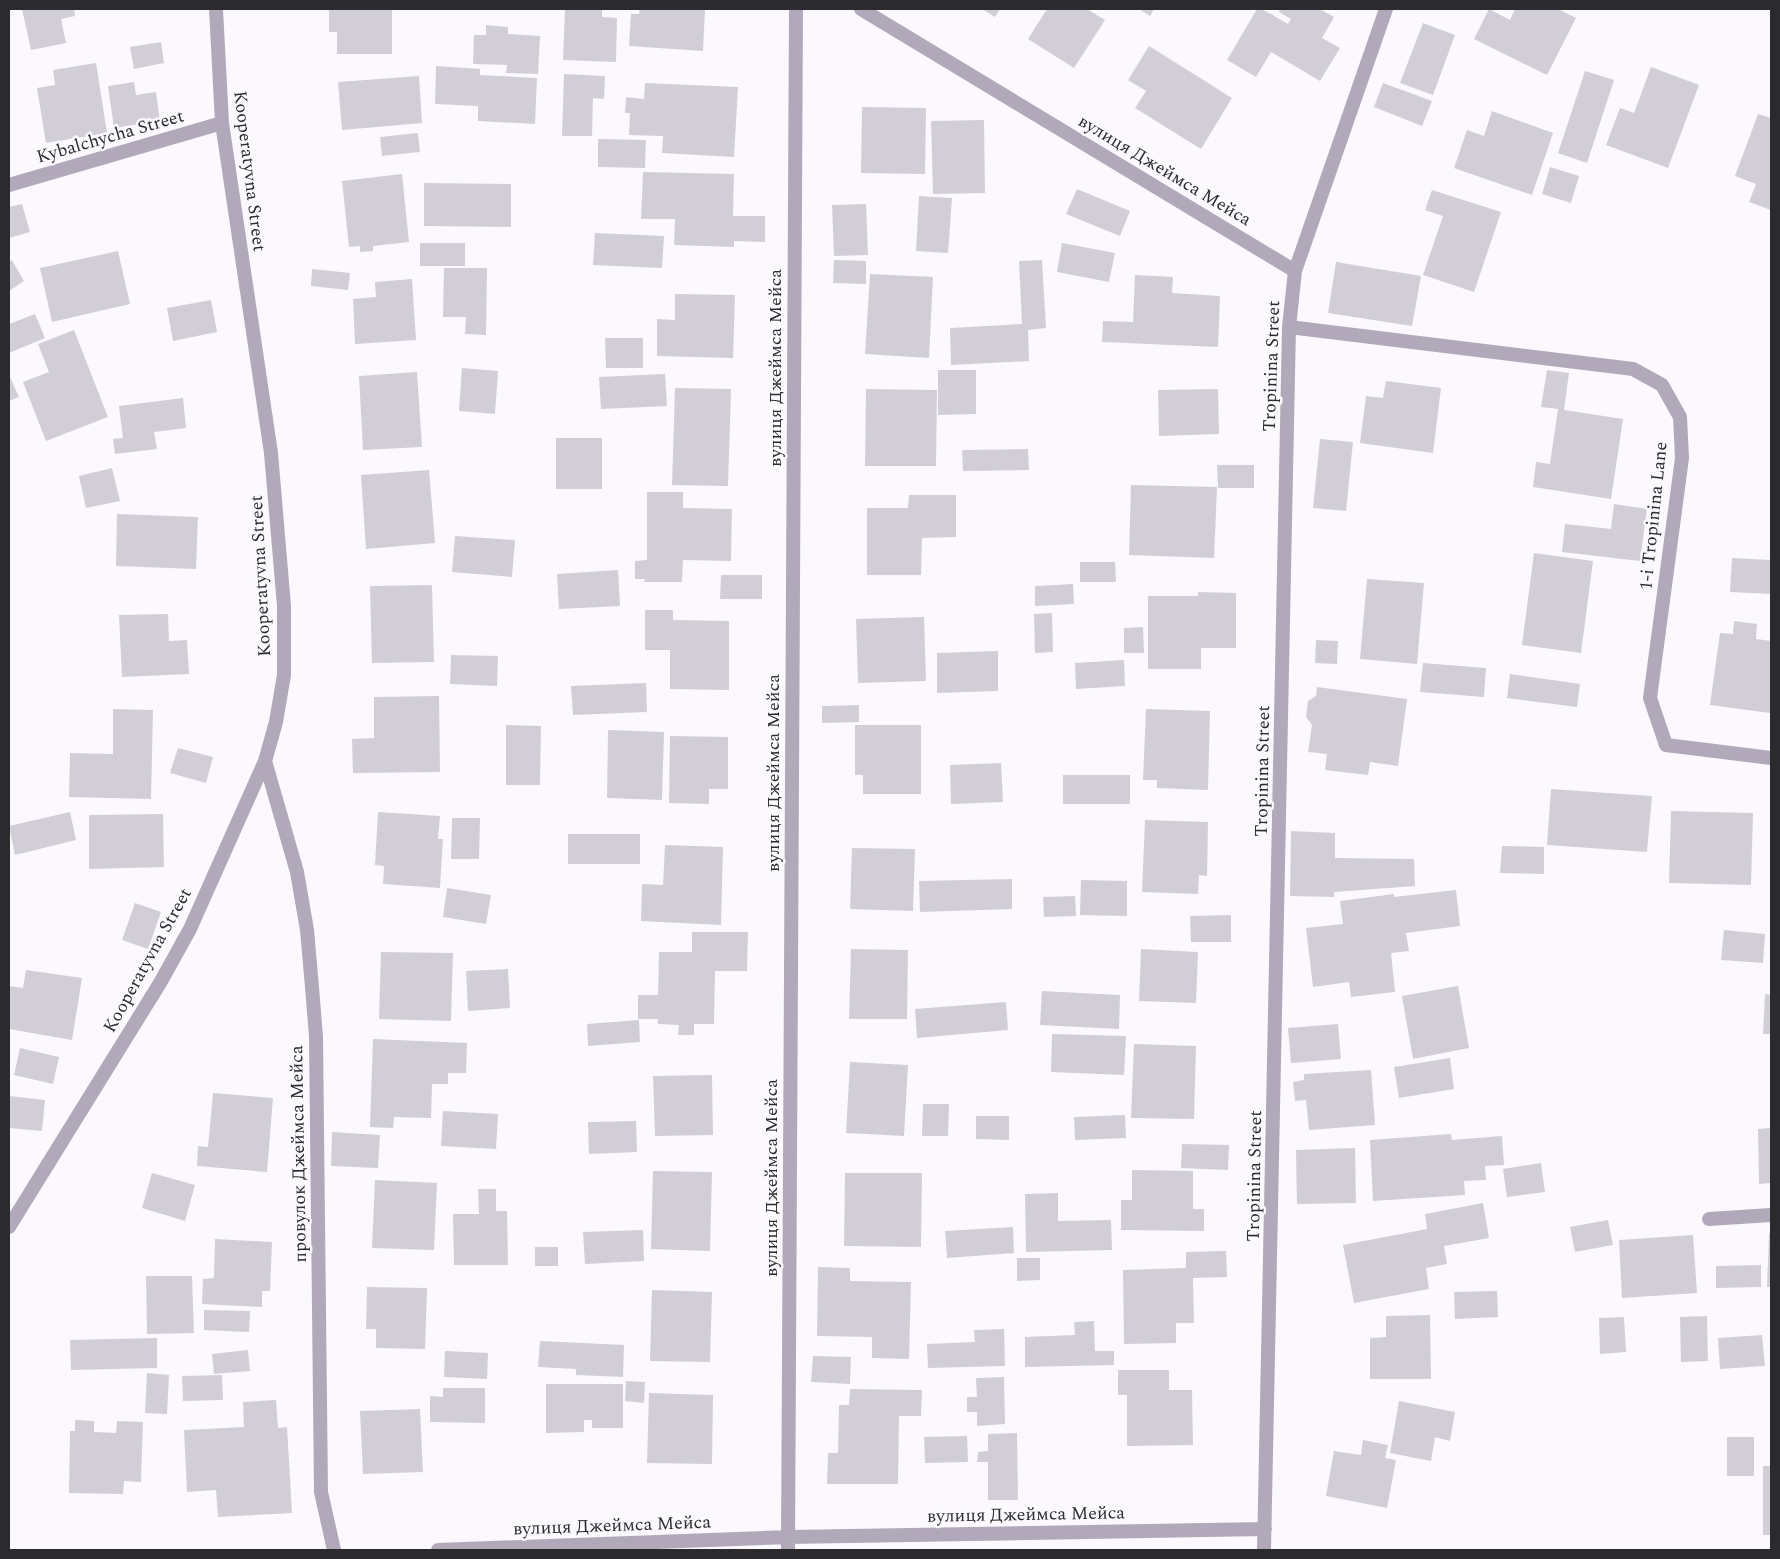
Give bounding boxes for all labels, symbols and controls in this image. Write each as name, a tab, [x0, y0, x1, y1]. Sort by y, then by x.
street label: Kooperatyvna Street	[226, 89, 273, 253]
street label: Kybalchycha Street	[33, 103, 187, 170]
street label: вулиця Джеймса Мейса	[1073, 108, 1257, 233]
street label: вулиця Джеймса Мейса	[762, 269, 789, 467]
street label: Tropinina Street	[1256, 300, 1287, 432]
street label: 1-i Tropinina Lane	[1632, 440, 1675, 592]
street label: Kooperatyvna Street	[243, 494, 278, 657]
street label: вулиця Джеймса Мейса	[760, 674, 787, 872]
street label: Tropinina Street	[1248, 705, 1277, 837]
street label: Kooperatyvna Street	[96, 883, 198, 1038]
street label: провулок Джеймса Мейса	[283, 1045, 314, 1263]
street label: вулиця Джеймса Мейса	[758, 1079, 785, 1277]
street label: Tropinina Street	[1240, 1110, 1269, 1242]
street label: вулиця Джеймса Мейса	[927, 1499, 1125, 1530]
street label: вулиця Джеймса Мейса	[513, 1509, 712, 1542]

